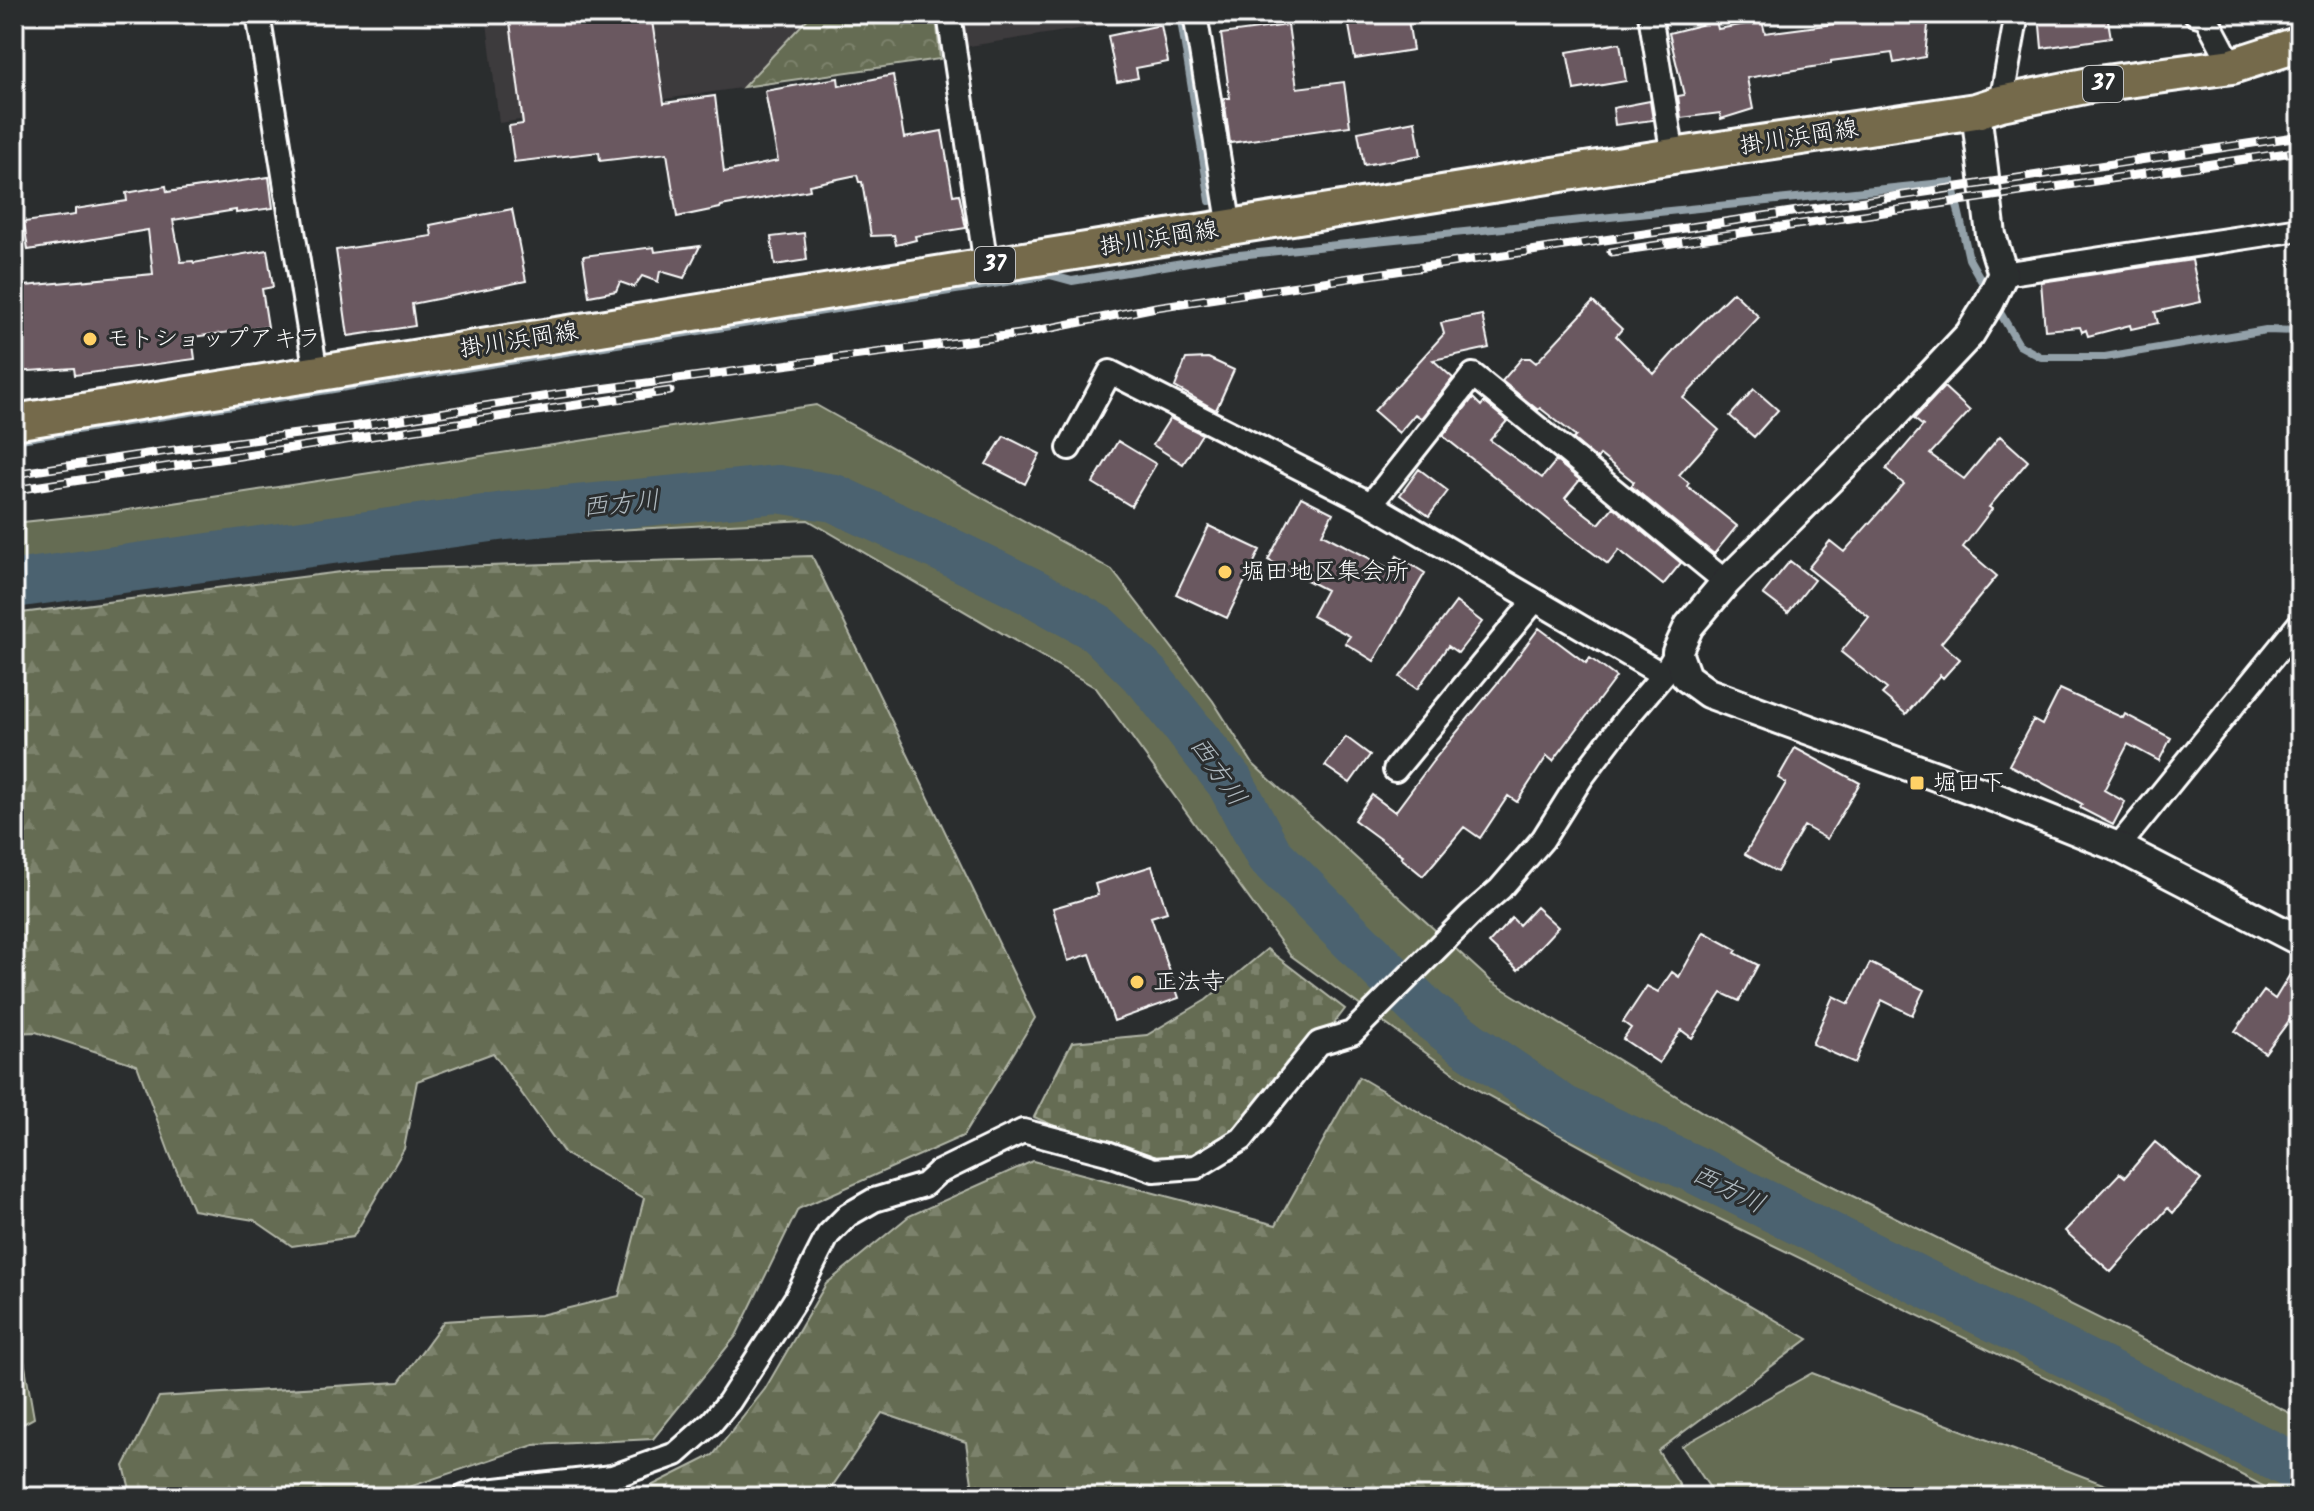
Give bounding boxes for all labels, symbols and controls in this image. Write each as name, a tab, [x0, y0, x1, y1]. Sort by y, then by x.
road number: 37	[2083, 66, 2123, 102]
street label: 掛川浜岡線	[1737, 109, 1861, 167]
street label: 掛川浜岡線	[1097, 210, 1221, 268]
road number: 37	[975, 247, 1015, 283]
street label: 掛川浜岡線	[457, 312, 581, 370]
place label: モトショップアキラ	[106, 320, 321, 359]
marker: モトショップアキラ	[81, 330, 99, 348]
water label: 西方川	[580, 480, 662, 530]
place label: 堀田地区集会所	[1241, 553, 1409, 592]
marker: 堀田地区集会所	[1216, 563, 1234, 581]
water label: 西方川	[1177, 728, 1257, 816]
place label: 堀田下	[1933, 764, 2005, 803]
marker: 堀田下	[1908, 774, 1926, 792]
place label: 正法寺	[1153, 963, 1225, 1002]
marker: 正法寺	[1128, 973, 1146, 991]
water label: 西方川	[1684, 1154, 1772, 1226]

